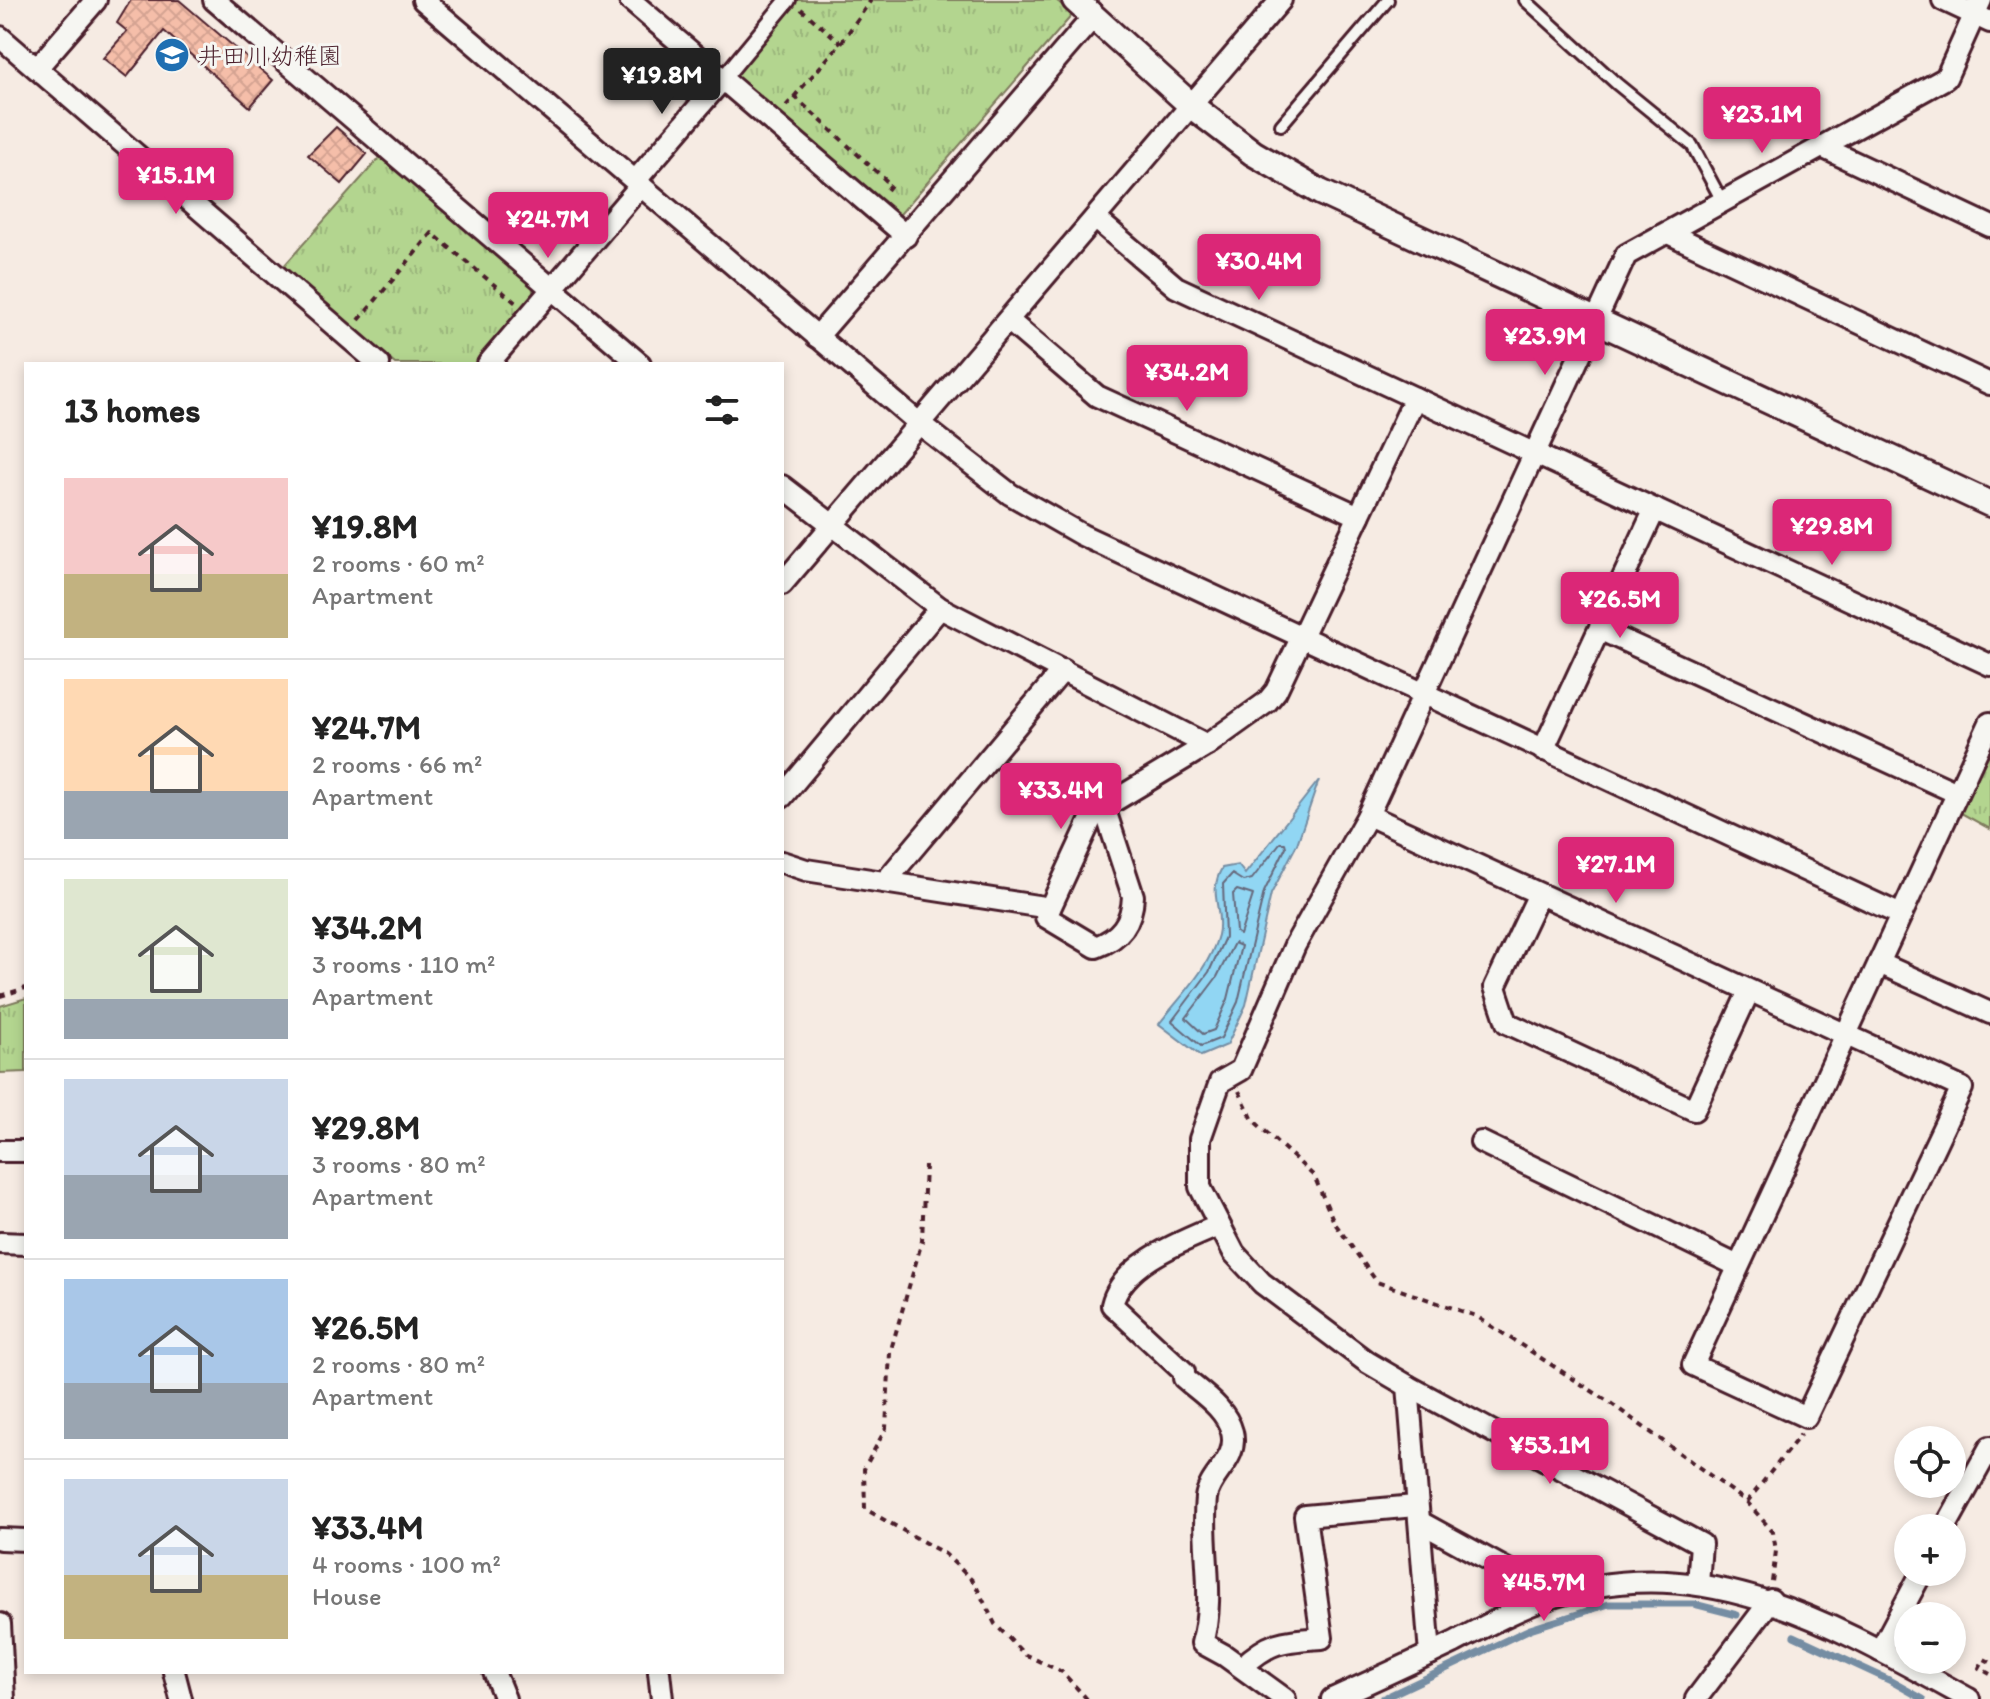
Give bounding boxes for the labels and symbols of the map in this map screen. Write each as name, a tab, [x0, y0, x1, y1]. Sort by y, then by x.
school or university icon: 井田川幼稚園	[153, 36, 191, 74]
place label: 井田川幼稚園	[198, 41, 342, 70]
pin: ¥19.8M	[597, 48, 727, 116]
pin: ¥23.1M	[1697, 87, 1827, 155]
pin: ¥15.1M	[111, 148, 241, 216]
pin: ¥24.7M	[483, 192, 613, 260]
pin: ¥30.4M	[1194, 234, 1324, 302]
pin: ¥23.9M	[1480, 309, 1610, 377]
pin: ¥34.2M	[1122, 345, 1252, 413]
pin: ¥29.8M	[1767, 499, 1897, 567]
pin: ¥26.5M	[1555, 572, 1685, 640]
pin: ¥33.4M	[996, 763, 1126, 831]
pin: ¥27.1M	[1551, 837, 1681, 905]
pin: ¥53.1M	[1485, 1418, 1615, 1486]
pin: ¥45.7M	[1479, 1555, 1609, 1623]

